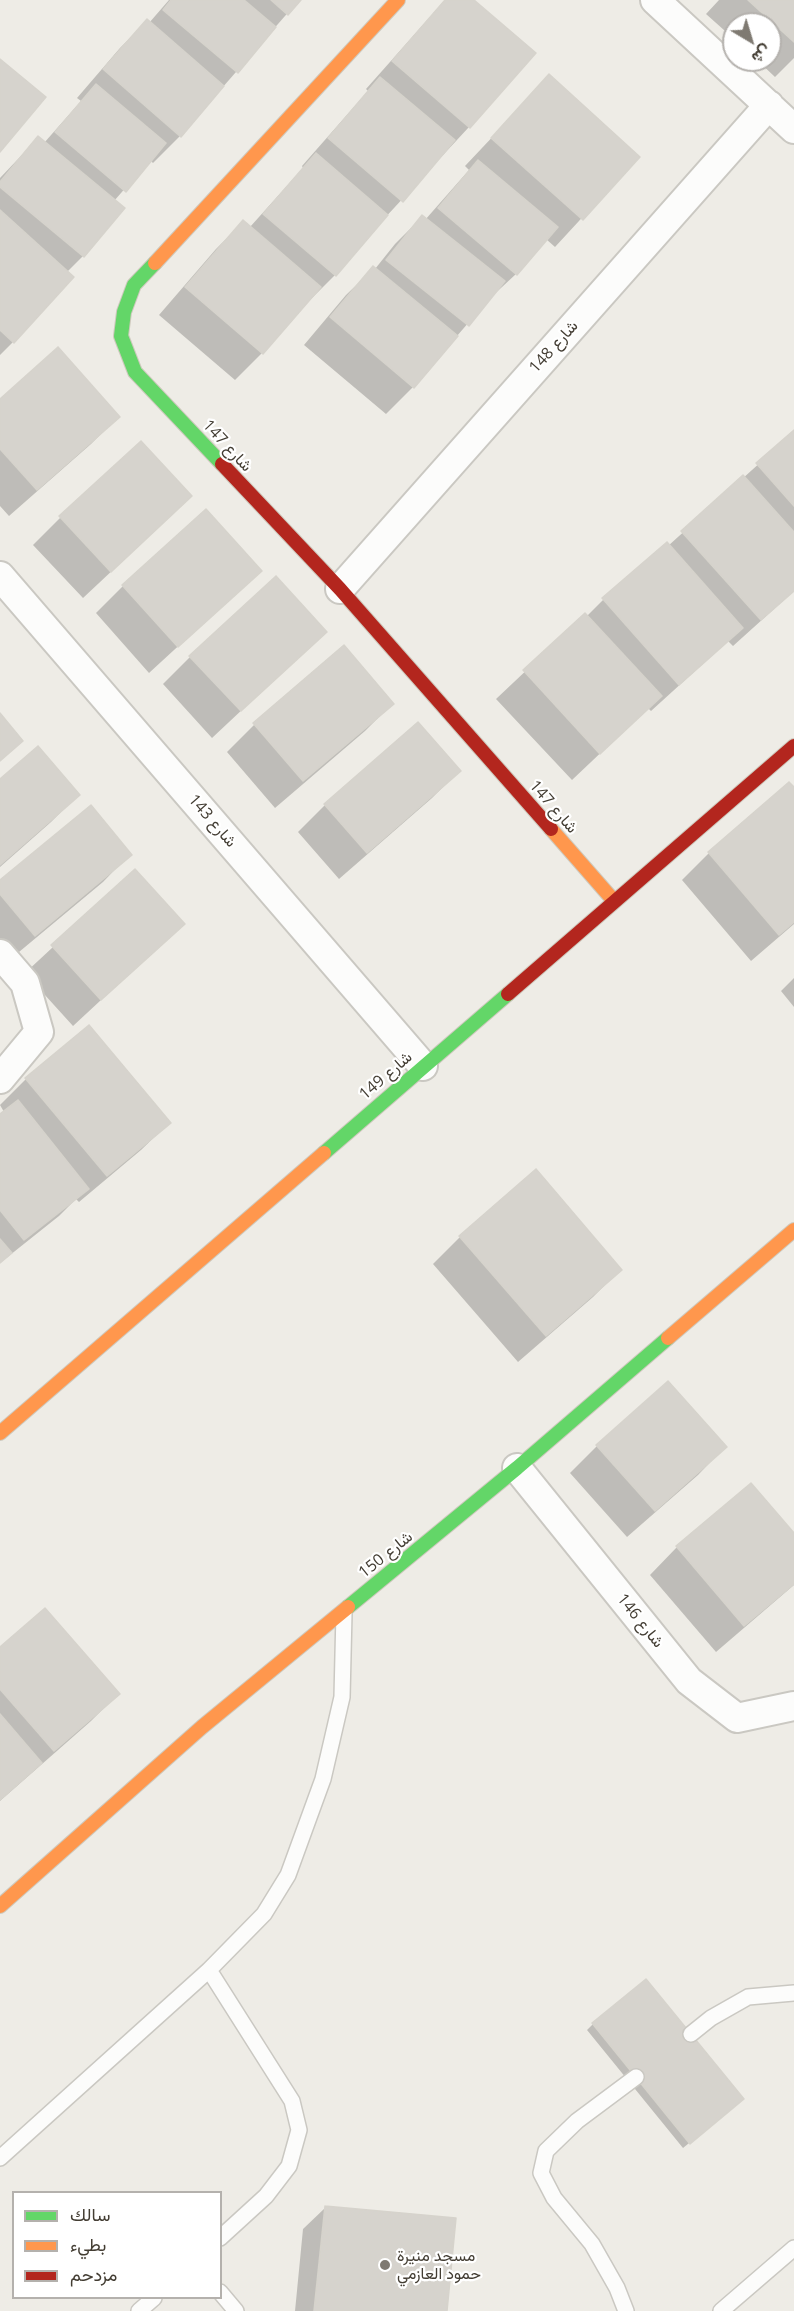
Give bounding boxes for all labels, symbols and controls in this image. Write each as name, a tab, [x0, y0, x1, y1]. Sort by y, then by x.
north arrow	[722, 12, 782, 72]
text: ش	[748, 40, 776, 69]
street label: شارع 148	[526, 317, 582, 377]
street label: شارع 147	[198, 416, 256, 476]
street label: شارع 147	[525, 777, 581, 837]
street label: شارع 143	[184, 791, 240, 851]
street label: شارع 149	[356, 1048, 416, 1104]
street label: شارع 150	[355, 1527, 417, 1583]
street label: شارع 146	[612, 1590, 668, 1652]
legend	[12, 2191, 222, 2299]
text: سالك	[70, 2202, 110, 2226]
text: بطيء	[70, 2232, 106, 2256]
place label: مسجد منيرة حمود العازمي	[397, 2246, 481, 2284]
marker: مسجد منيرة حمود العازمي	[378, 2258, 392, 2272]
text: مزدحم	[70, 2262, 117, 2286]

